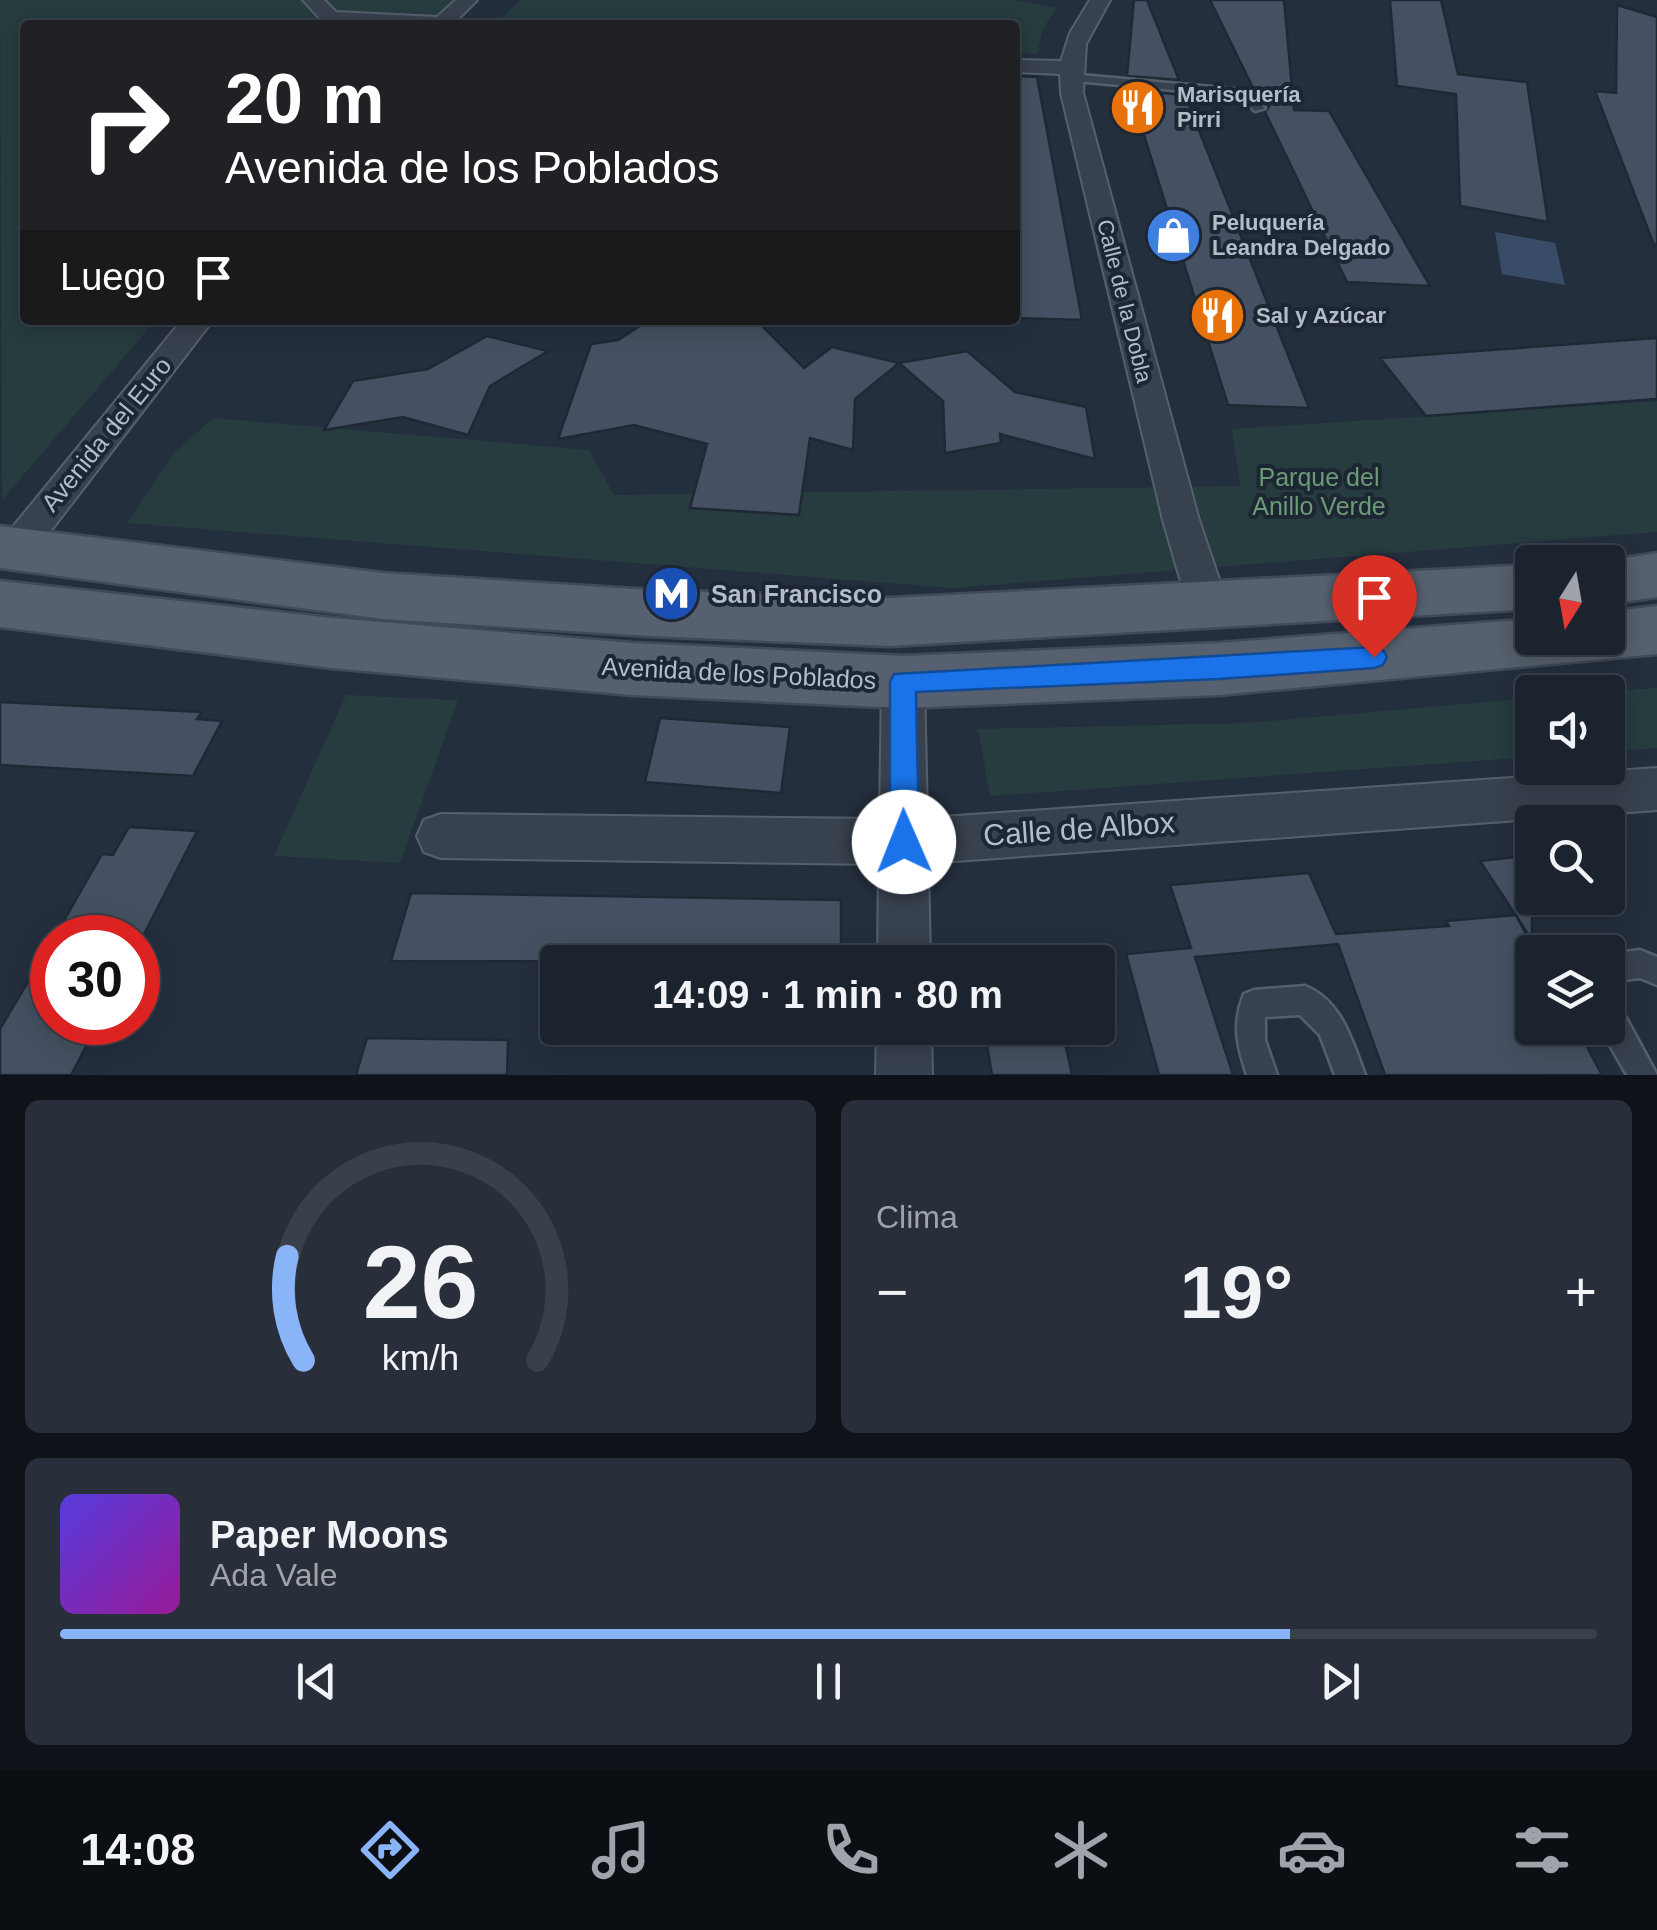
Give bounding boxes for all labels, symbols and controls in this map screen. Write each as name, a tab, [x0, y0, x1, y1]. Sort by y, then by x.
icon: right	[60, 60, 190, 190]
text: 20 m	[225, 60, 385, 138]
restaurant icon: Marisquería Pirri	[1108, 77, 1168, 137]
place label: Marisquería Pirri	[1177, 82, 1301, 132]
text: Avenida de los Poblados	[225, 142, 720, 193]
shop icon: Peluquería Leandra Delgado	[1143, 205, 1203, 265]
place label: Peluquería Leandra Delgado	[1212, 210, 1390, 260]
street label: Calle de la Dobla	[1092, 217, 1157, 386]
icon: arrive	[186, 250, 241, 305]
text: Luego	[60, 256, 166, 298]
restaurant icon: Sal y Azúcar	[1187, 285, 1247, 345]
place label: Sal y Azúcar	[1256, 303, 1386, 328]
street label: Avenida del Euro	[35, 351, 177, 517]
park label: Parque del Anillo Verde	[1252, 463, 1386, 520]
north arrow	[1515, 545, 1625, 655]
map controls	[1515, 545, 1625, 1045]
pin	[1332, 555, 1417, 658]
metro station icon: San Francisco	[642, 564, 702, 624]
icon: arrive	[1347, 570, 1402, 625]
place label: San Francisco	[711, 580, 882, 608]
street label: Avenida de los Poblados	[601, 652, 877, 694]
button: sound	[1515, 675, 1625, 785]
position arrow	[852, 790, 956, 894]
street label: Calle de Albox	[982, 805, 1176, 852]
button: search	[1515, 805, 1625, 915]
speed limit sign: 30	[30, 915, 160, 1045]
button: layers	[1515, 935, 1625, 1045]
text: 14:09 · 1 min · 80 m	[652, 974, 1003, 1016]
text: Clima	[876, 1199, 958, 1235]
text: 26	[363, 1224, 478, 1340]
text: 19°	[1180, 1250, 1293, 1334]
text: −	[876, 1261, 908, 1323]
text: +	[1565, 1261, 1597, 1323]
text: km/h	[382, 1338, 459, 1378]
text: Paper Moons	[210, 1514, 449, 1556]
text: Ada Vale	[210, 1557, 338, 1593]
icon: previous	[289, 1654, 344, 1709]
icon: pause	[801, 1654, 856, 1709]
icon: next	[1313, 1654, 1368, 1709]
icon: directions	[355, 1815, 425, 1885]
icon: music	[586, 1815, 656, 1885]
icon: phone	[816, 1815, 886, 1885]
icon: climate	[1046, 1815, 1116, 1885]
icon: car	[1277, 1815, 1347, 1885]
icon: filters	[1507, 1815, 1577, 1885]
text: 14:08	[80, 1824, 195, 1875]

